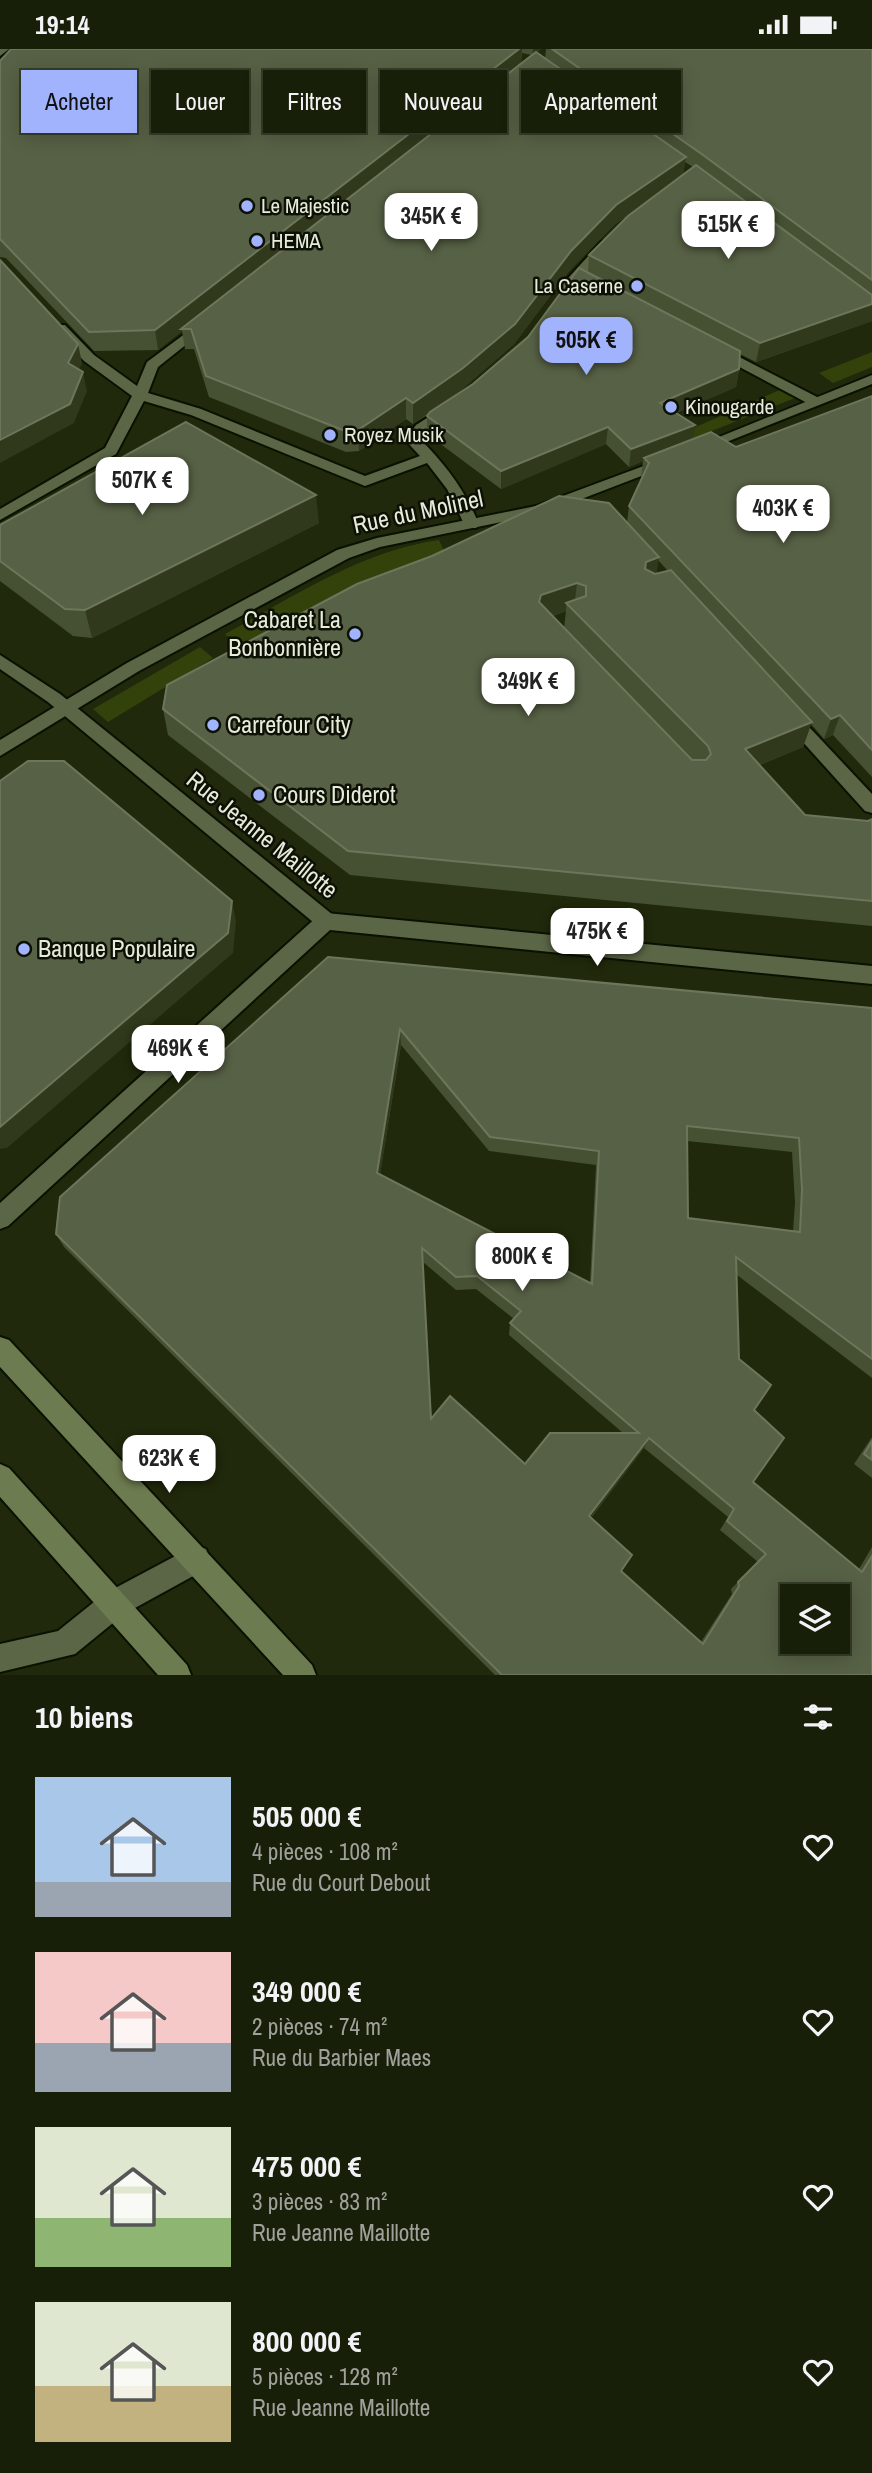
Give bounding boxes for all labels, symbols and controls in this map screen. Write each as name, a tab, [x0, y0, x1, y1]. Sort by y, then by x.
text: 19:14	[35, 7, 90, 42]
chip: Acheter	[21, 70, 137, 133]
chip: Louer	[151, 70, 249, 133]
chip: Filtres	[263, 70, 366, 133]
chip: Nouveau	[380, 70, 507, 133]
chip: Appartement	[521, 70, 681, 133]
place label: Le Majestic	[261, 191, 349, 220]
pin: 345K €	[374, 193, 488, 253]
marker: Le Majestic	[239, 198, 255, 214]
text: 345K €	[401, 200, 461, 231]
pin: 515K €	[671, 201, 785, 261]
text: 515K €	[698, 208, 758, 239]
place label: HEMA	[271, 226, 321, 255]
marker: HEMA	[249, 233, 265, 249]
place label: La Caserne	[534, 271, 623, 300]
marker: La Caserne	[629, 278, 645, 294]
pin: 505K €	[529, 317, 643, 377]
text: 505K €	[556, 324, 616, 355]
place label: Kinougarde	[685, 392, 774, 421]
marker: Kinougarde	[663, 399, 679, 415]
place label: Royez Musik	[344, 420, 444, 449]
marker: Royez Musik	[322, 427, 338, 443]
pin: 507K €	[85, 457, 199, 517]
text: 507K €	[112, 464, 172, 495]
street label: Rue du Molinel	[350, 482, 486, 540]
pin: 403K €	[726, 485, 840, 545]
text: 403K €	[753, 492, 813, 523]
place label: Cabaret La Bonbonnière	[228, 603, 341, 663]
marker: Cabaret La Bonbonnière	[347, 626, 363, 642]
pin: 349K €	[471, 659, 585, 718]
text: 349K €	[498, 665, 558, 696]
place label: Carrefour City	[227, 708, 351, 740]
marker: Carrefour City	[205, 717, 221, 733]
street label: Rue Jeanne Maillotte	[180, 763, 345, 905]
place label: Cours Diderot	[273, 778, 396, 810]
marker: Cours Diderot	[251, 787, 267, 803]
pin: 475K €	[540, 909, 654, 968]
text: 475K €	[567, 915, 627, 946]
place label: Banque Populaire	[38, 932, 196, 964]
marker: Banque Populaire	[16, 941, 32, 957]
pin: 469K €	[121, 1025, 235, 1085]
text: 469K €	[148, 1032, 208, 1063]
pin: 800K €	[465, 1233, 579, 1293]
text: 800K €	[492, 1240, 552, 1271]
pin: 623K €	[112, 1435, 226, 1495]
text: 623K €	[139, 1442, 199, 1473]
map controls	[780, 1584, 850, 1654]
button: layers	[780, 1584, 850, 1654]
text: 10 biens	[35, 1697, 133, 1737]
icon: filters	[799, 1698, 837, 1736]
text: 505 000 €	[252, 1796, 361, 1836]
icon: home	[91, 1805, 175, 1889]
icon: heart	[799, 1828, 837, 1866]
text: 4 pièces · 108 m²	[252, 1836, 398, 1867]
text: Rue du Court Debout	[252, 1867, 430, 1898]
text: 349 000 €	[252, 1971, 361, 2011]
icon: home	[91, 1980, 175, 2064]
icon: heart	[799, 2003, 837, 2041]
text: 2 pièces · 74 m²	[252, 2011, 387, 2042]
text: Rue du Barbier Maes	[252, 2042, 431, 2073]
text: 475 000 €	[252, 2146, 361, 2186]
icon: home	[91, 2155, 175, 2239]
icon: heart	[799, 2178, 837, 2216]
text: 3 pièces · 83 m²	[252, 2186, 387, 2217]
text: Rue Jeanne Maillotte	[252, 2217, 430, 2248]
text: 800 000 €	[252, 2321, 361, 2361]
icon: home	[91, 2330, 175, 2414]
icon: heart	[799, 2353, 837, 2391]
text: 5 pièces · 128 m²	[252, 2361, 398, 2392]
text: Rue Jeanne Maillotte	[252, 2392, 430, 2423]

